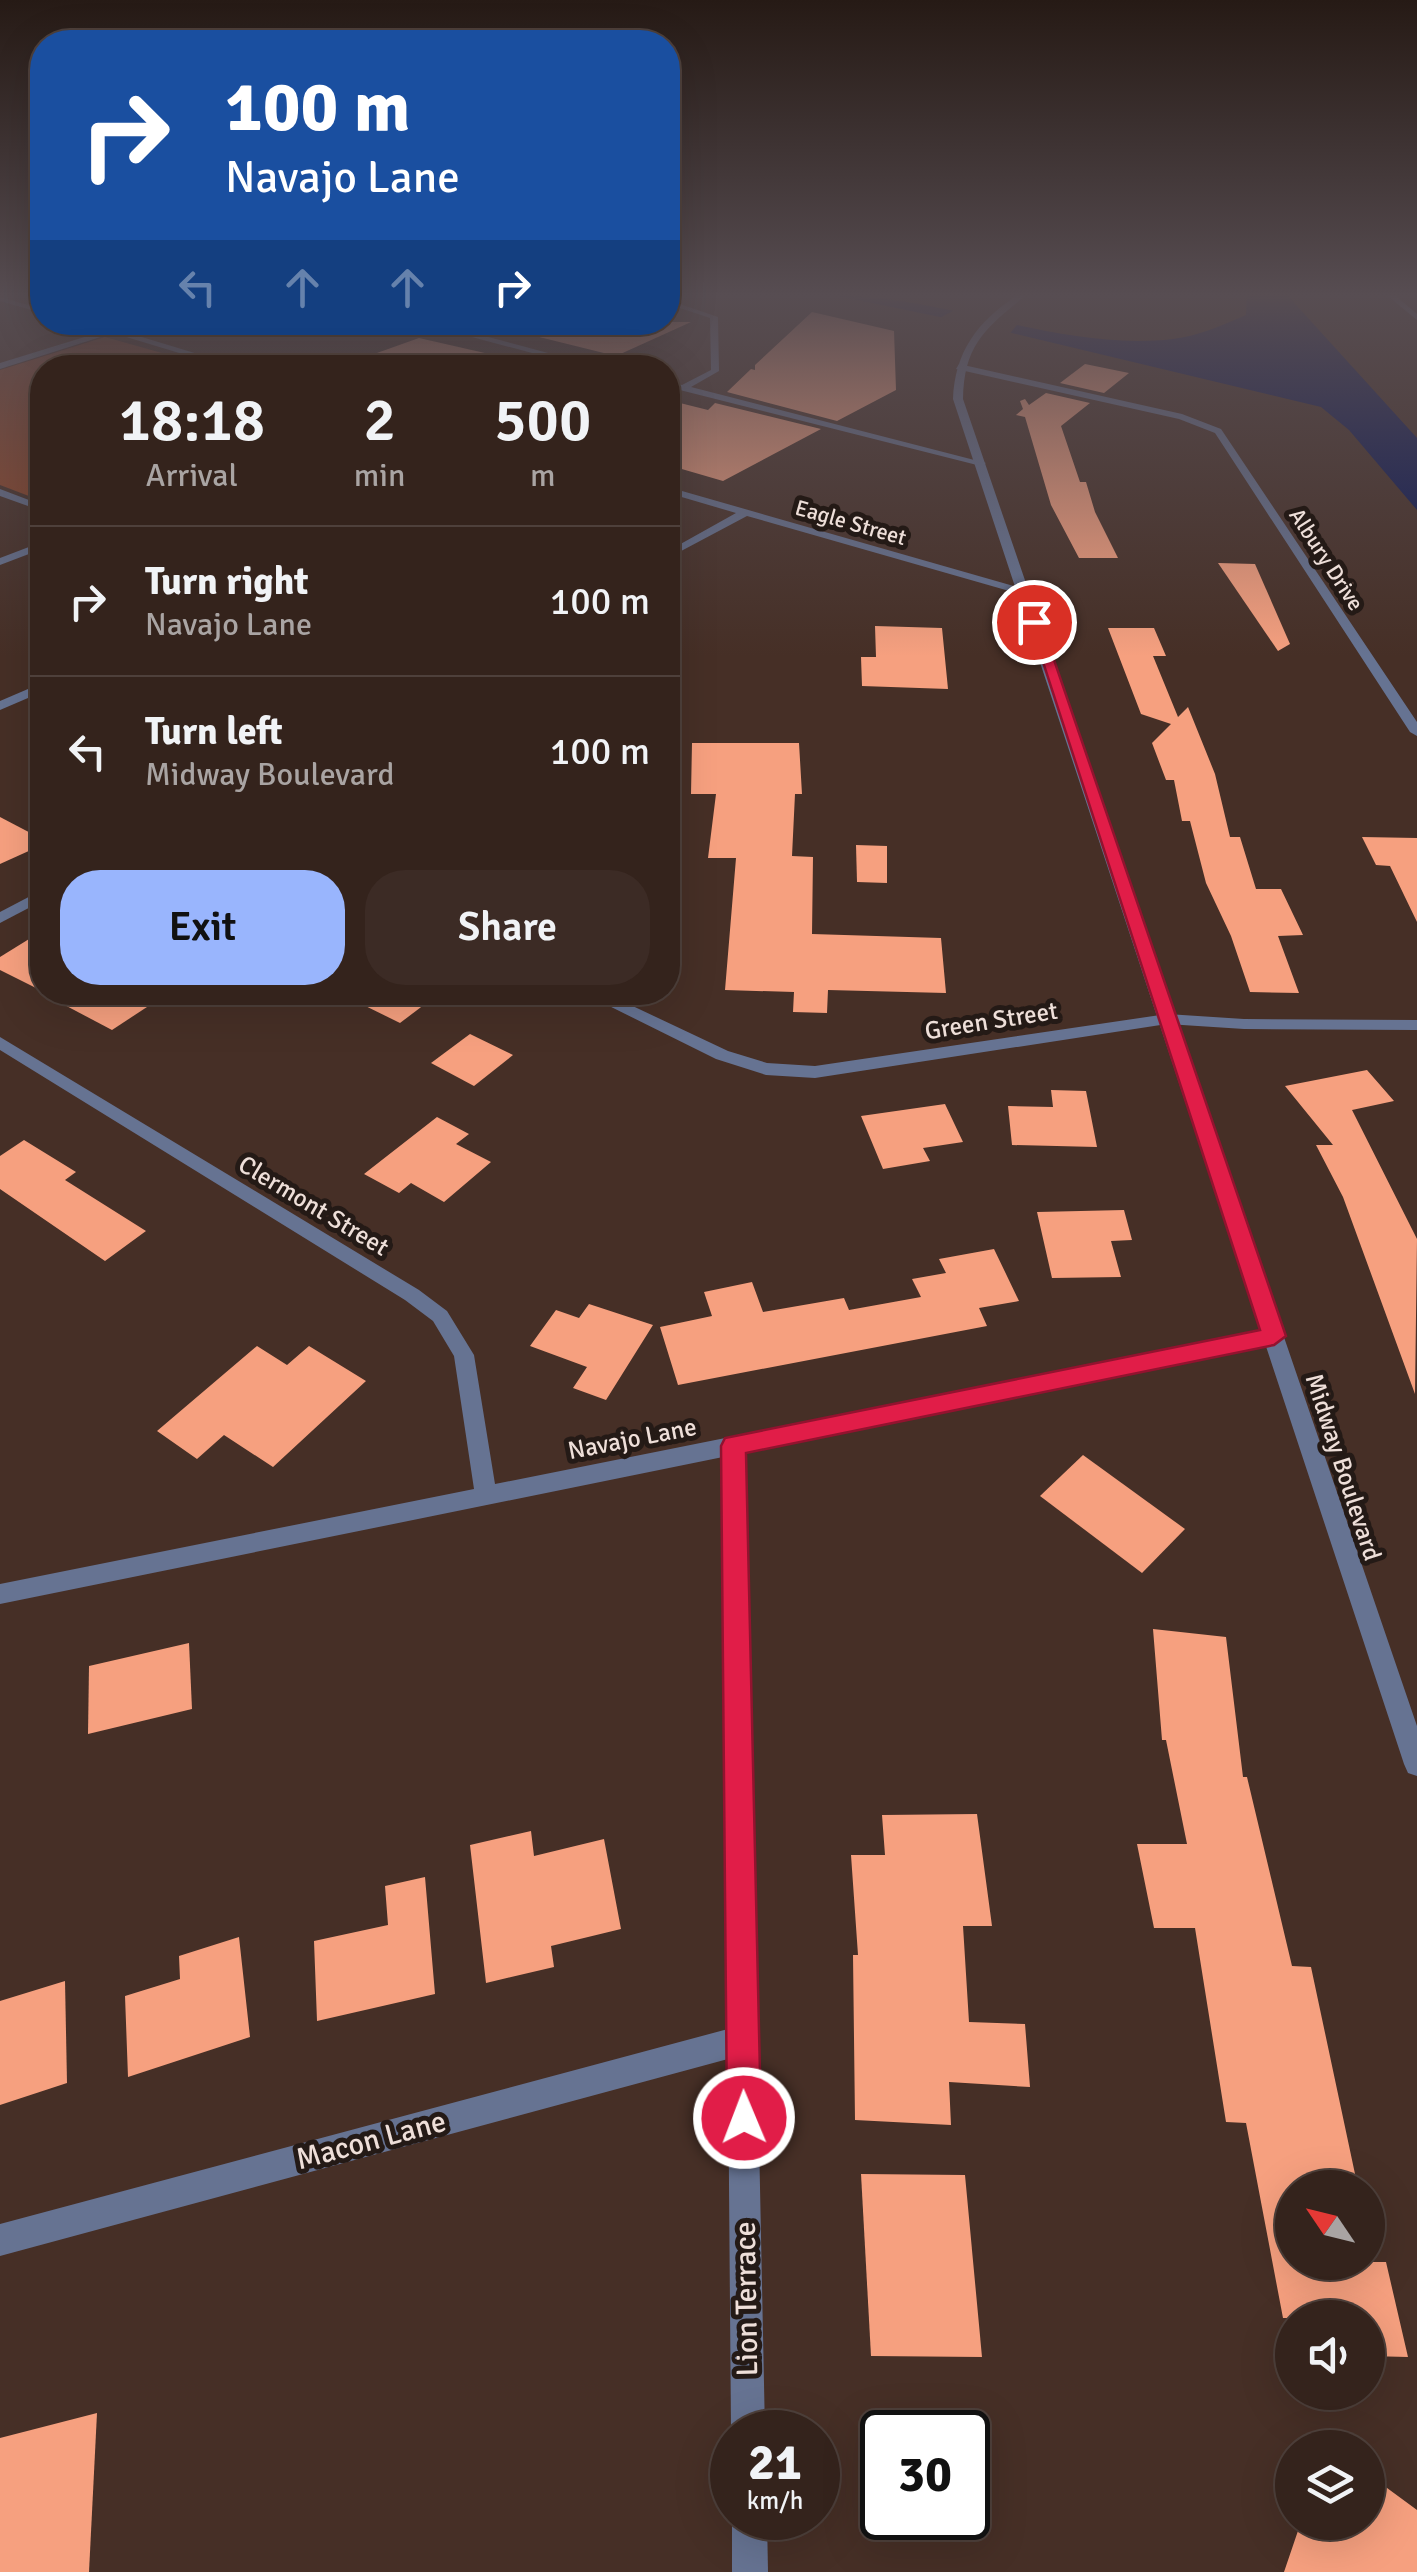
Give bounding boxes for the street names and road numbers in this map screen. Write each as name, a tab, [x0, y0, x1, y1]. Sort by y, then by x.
street label: Eagle Street	[792, 494, 910, 551]
street label: Albury Drive	[1284, 503, 1370, 615]
street label: Green Street	[922, 995, 1060, 1046]
street label: Clermont Street	[233, 1148, 395, 1263]
street label: Midway Boulevard	[1299, 1370, 1388, 1565]
street label: Navajo Lane	[565, 1411, 699, 1466]
street label: Macon Lane	[292, 2103, 450, 2178]
street label: Lion Terrace	[727, 2221, 766, 2377]

